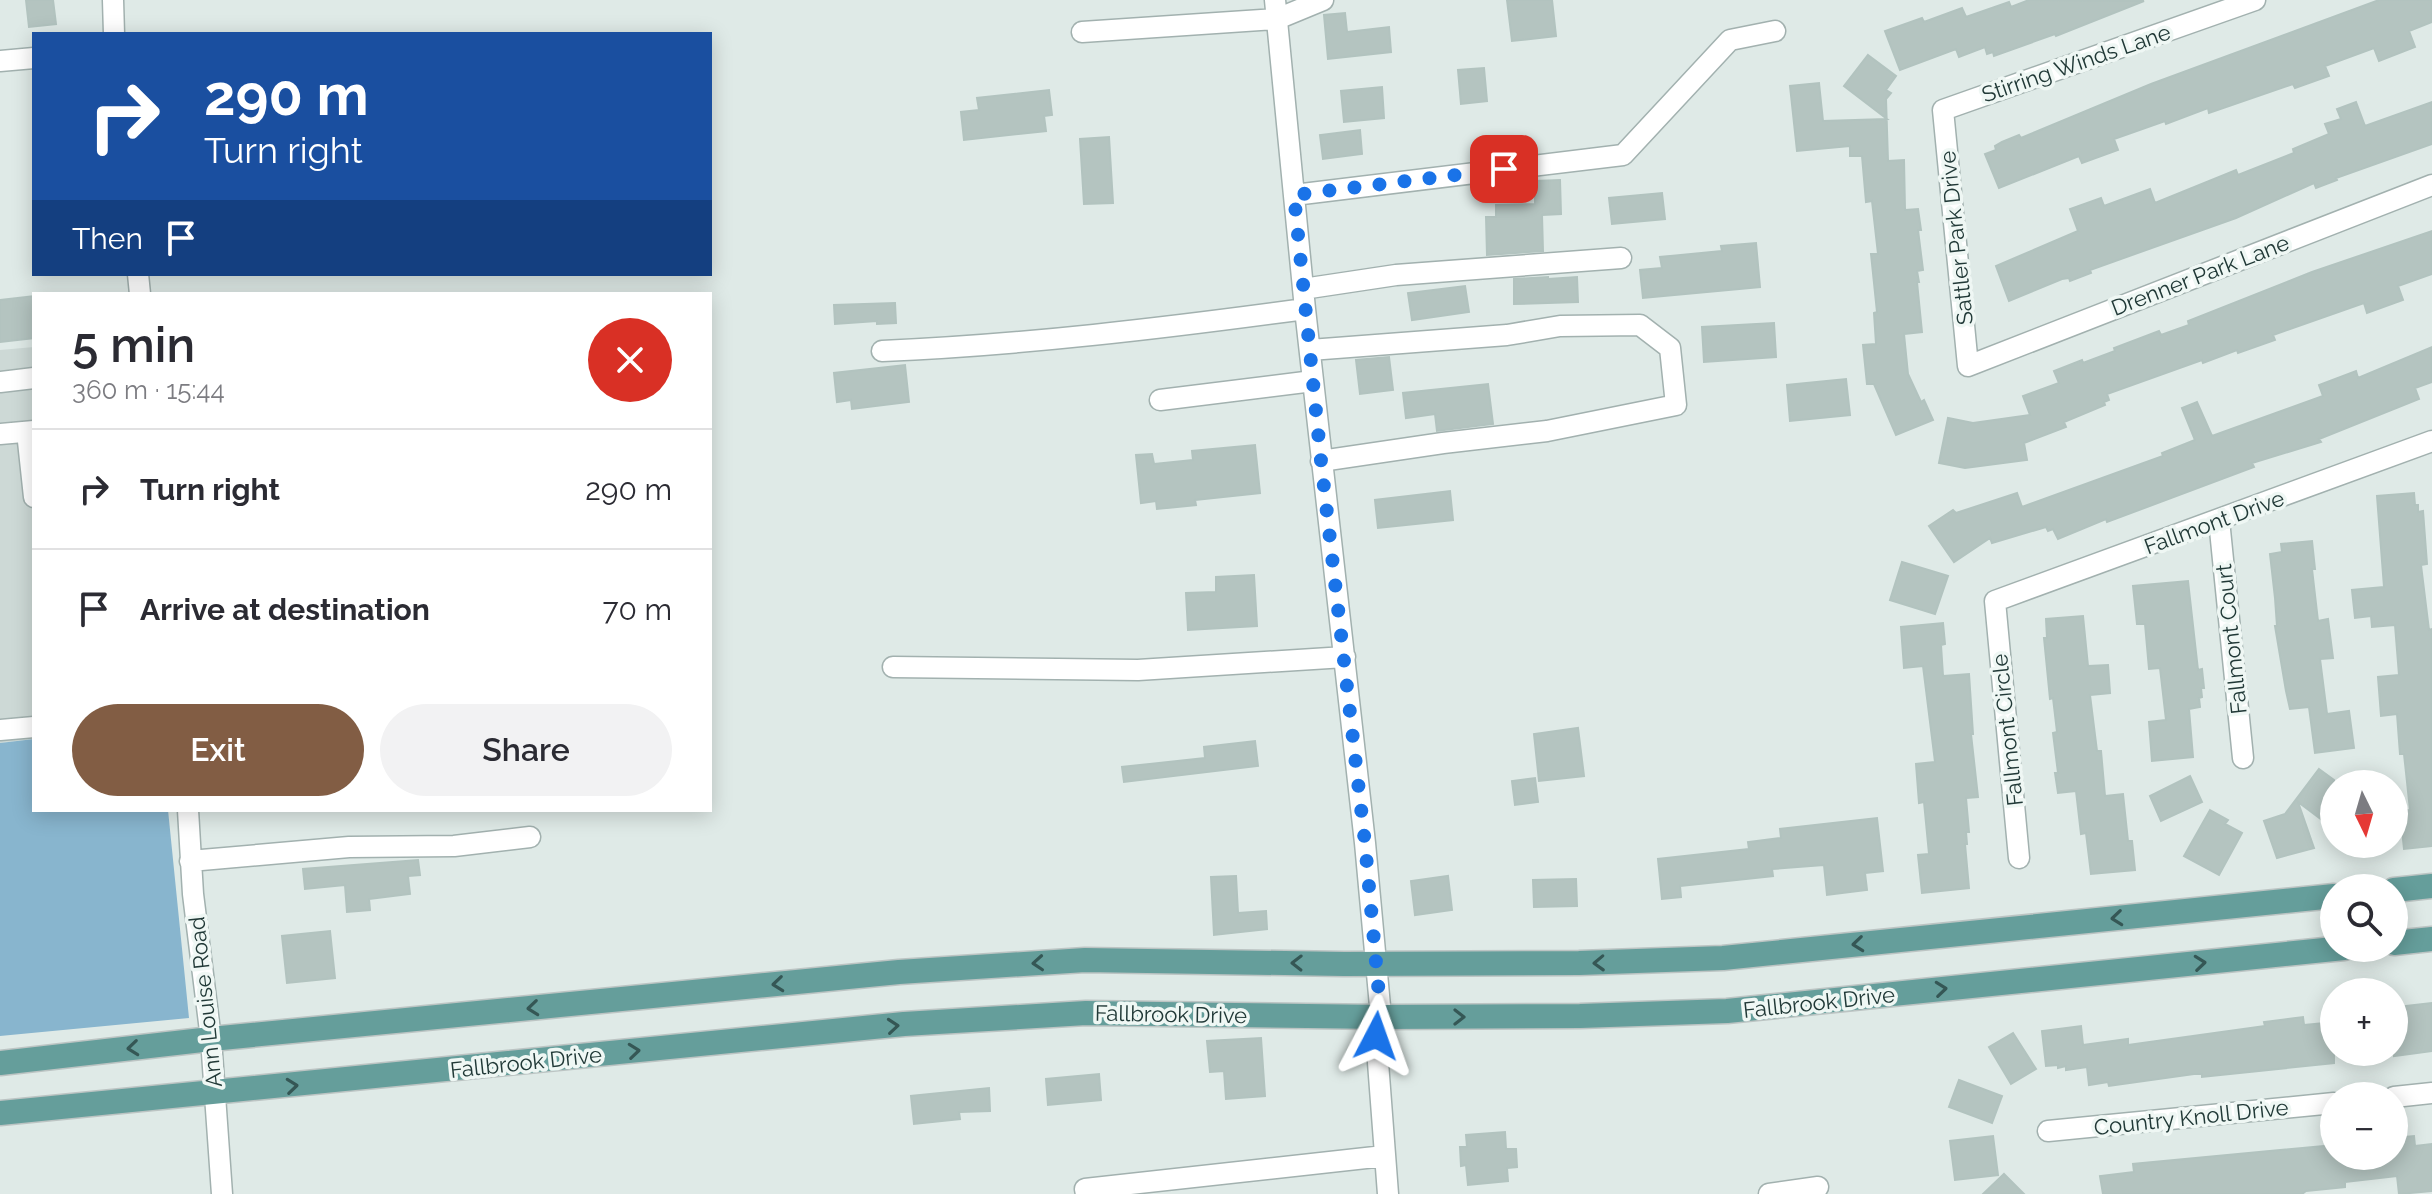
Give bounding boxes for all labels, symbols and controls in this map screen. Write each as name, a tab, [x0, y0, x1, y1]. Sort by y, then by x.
street label: Stirring Winds Lane	[1978, 18, 2174, 108]
text: 290 m	[204, 62, 369, 128]
icon: right	[72, 64, 176, 168]
text: Turn right	[204, 129, 363, 171]
pin	[1470, 135, 1538, 203]
icon: arrive	[1482, 147, 1526, 191]
street label: Sattler Park Drive	[1934, 150, 1978, 326]
icon: arrive	[159, 216, 203, 260]
text: Then	[72, 221, 143, 256]
street label: Drenner Park Lane	[2107, 229, 2293, 321]
text: 5 min	[72, 317, 195, 373]
button: close	[588, 318, 672, 402]
text: 360 m · 15:44	[72, 375, 225, 405]
icon: right	[72, 467, 116, 511]
text: Turn right	[140, 472, 280, 507]
text: 290 m	[585, 472, 672, 507]
street label: Fallmont Drive	[2140, 485, 2288, 559]
street label: Fallmont Court	[2210, 562, 2252, 715]
icon: arrive	[72, 587, 116, 631]
text: Arrive at destination	[140, 592, 430, 627]
text: 70 m	[602, 592, 672, 627]
street label: Fallmont Circle	[1986, 653, 2028, 807]
button: Exit	[72, 704, 364, 796]
button: Share	[380, 704, 672, 796]
north arrow	[2320, 770, 2408, 858]
map controls	[2320, 770, 2408, 1170]
button: search	[2320, 874, 2408, 962]
one-way arrow	[2110, 909, 2123, 926]
street label: Ann Louise Road	[183, 915, 227, 1089]
one-way arrow	[1852, 936, 1865, 953]
one-way arrow	[1031, 954, 1044, 971]
one-way arrow	[1592, 954, 1605, 971]
one-way arrow	[2194, 954, 2207, 971]
one-way arrow	[1290, 955, 1303, 972]
one-way arrow	[772, 975, 785, 992]
button: +	[2320, 978, 2408, 1066]
street label: Fallbrook Drive	[1742, 981, 1896, 1023]
one-way arrow	[1935, 981, 1948, 998]
position arrow	[1334, 994, 1418, 1078]
one-way arrow	[526, 999, 539, 1016]
street label: Fallbrook Drive	[1095, 1000, 1247, 1028]
one-way arrow	[1453, 1008, 1466, 1026]
one-way arrow	[887, 1017, 900, 1034]
one-way arrow	[126, 1039, 139, 1056]
street label: Fallbrook Drive	[449, 1041, 603, 1083]
one-way arrow	[628, 1043, 641, 1060]
one-way arrow	[286, 1077, 299, 1094]
button: −	[2320, 1082, 2408, 1170]
street label: Country Knoll Drive	[2092, 1094, 2290, 1140]

